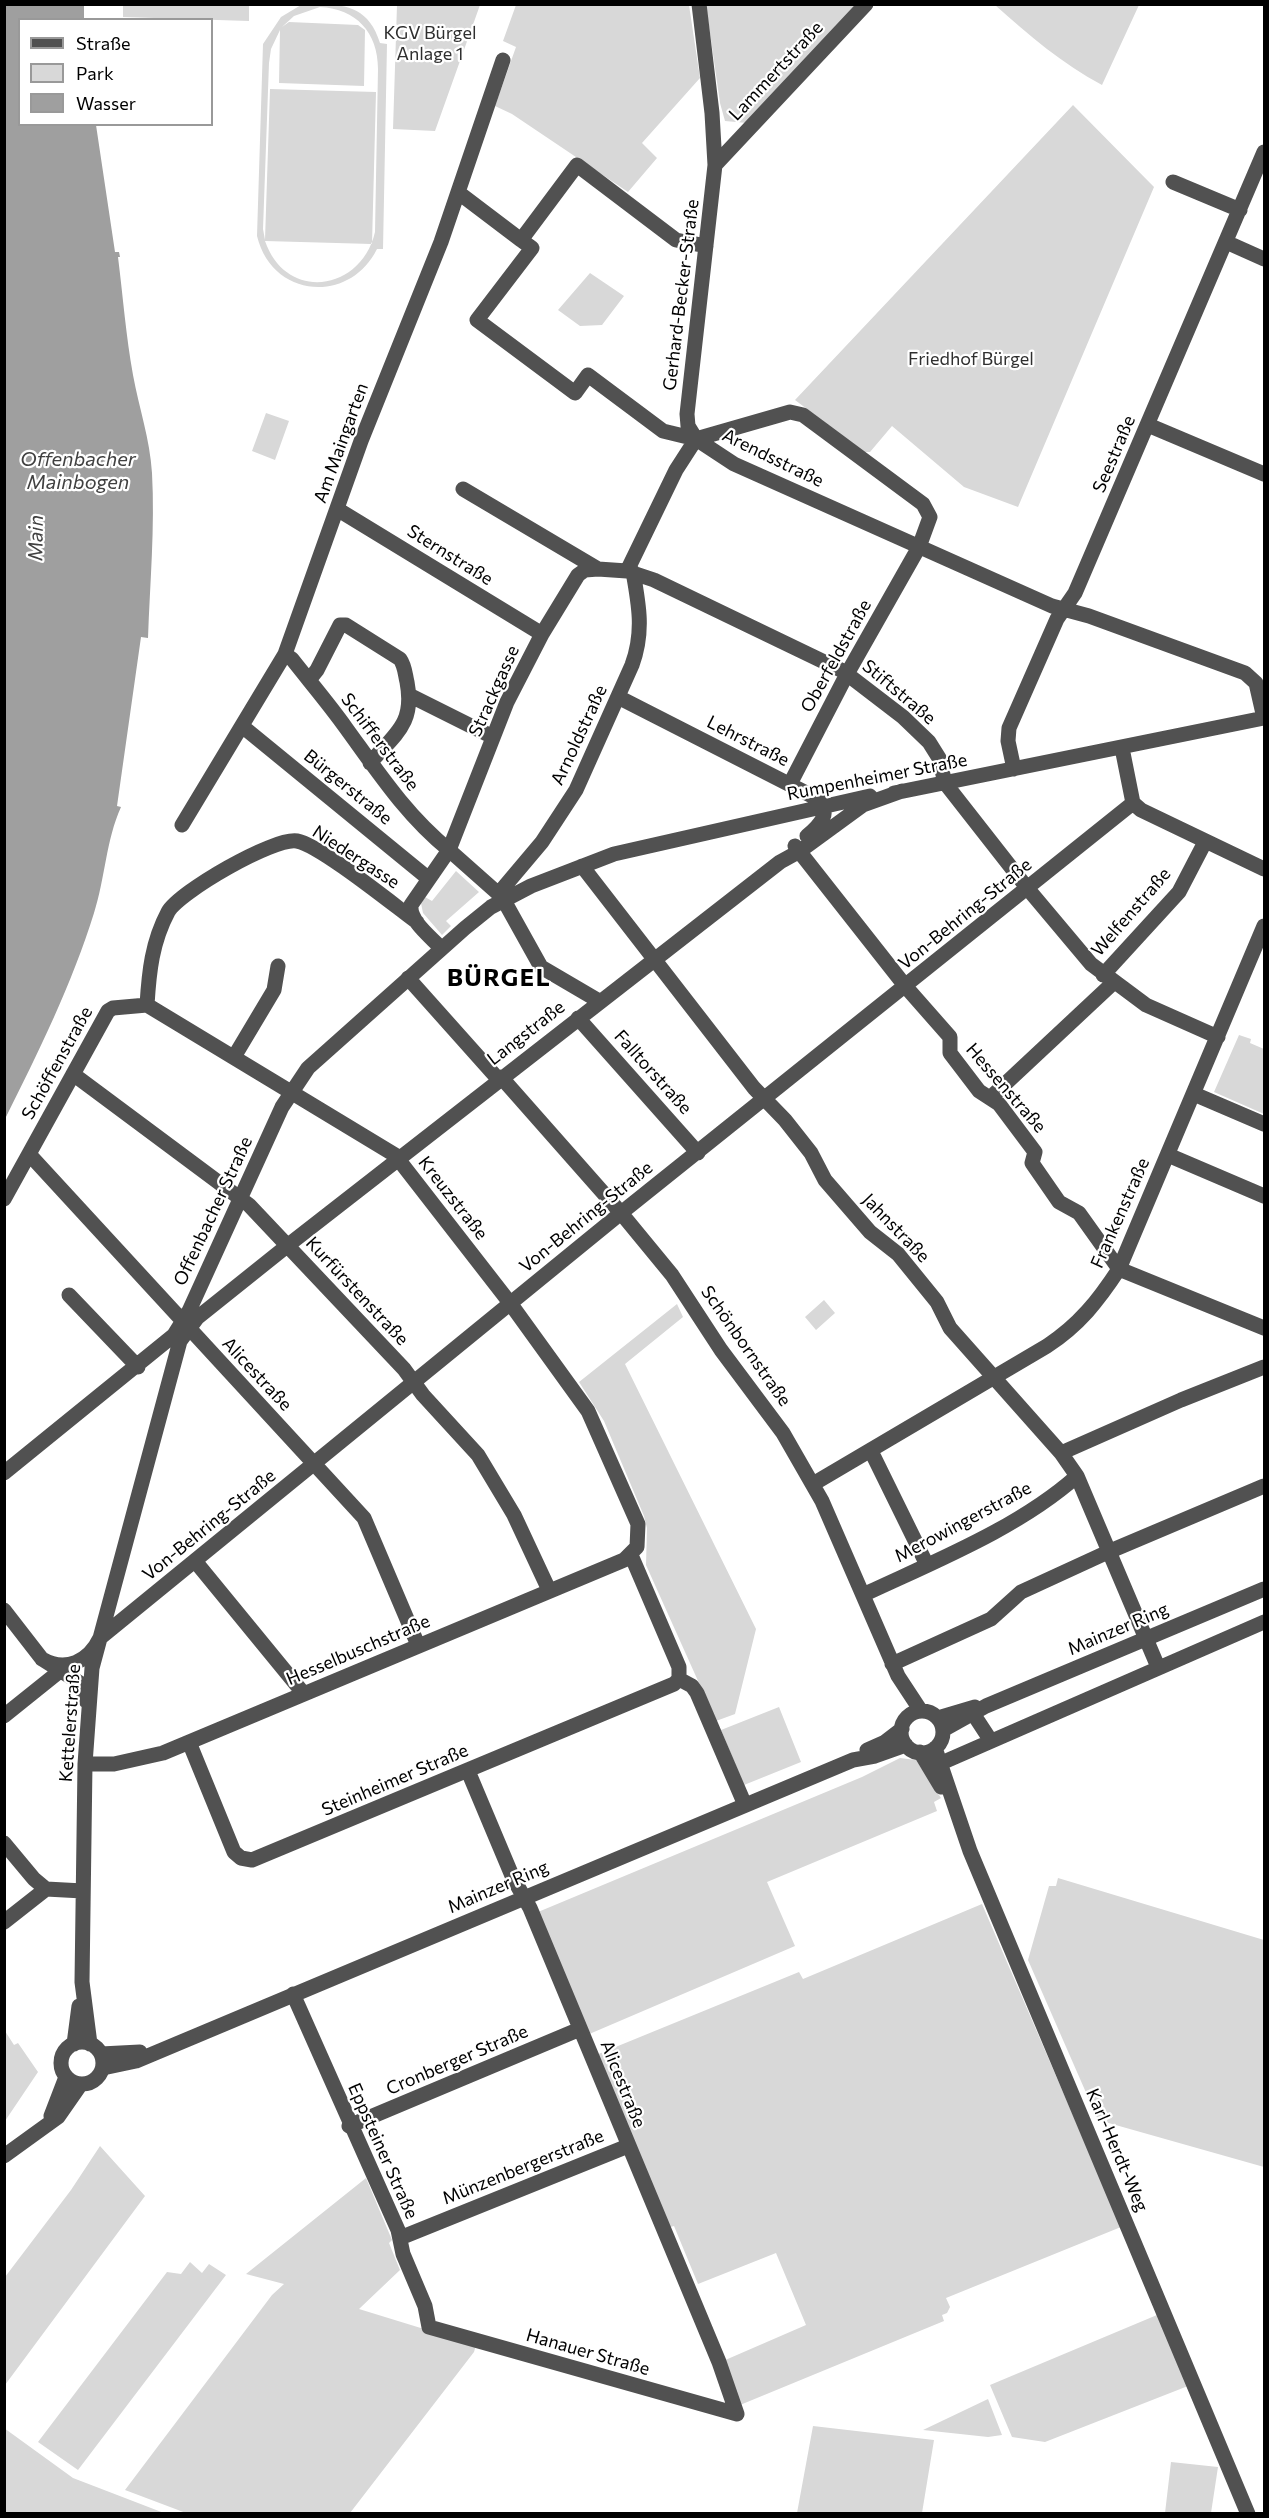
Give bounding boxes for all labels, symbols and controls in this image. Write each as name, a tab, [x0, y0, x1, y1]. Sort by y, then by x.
street label: Lammertstraße	[725, 17, 827, 125]
legend	[18, 18, 213, 126]
park label: KGV Bürgel Anlage 1	[384, 22, 476, 64]
text: Straße	[76, 32, 131, 54]
text: Park	[76, 62, 114, 84]
text: Wasser	[76, 92, 136, 114]
street label: Gerhard-Becker-Straße	[659, 198, 703, 392]
park label: Friedhof Bürgel	[908, 348, 1034, 370]
street label: Am Maingarten	[309, 380, 373, 506]
street label: Seestraße	[1088, 412, 1140, 496]
street label: Arendsstraße	[719, 424, 827, 492]
water label: Offenbacher Mainbogen	[20, 447, 136, 494]
water label: Main	[24, 515, 48, 561]
street label: Sternstraße	[403, 520, 497, 590]
street label: Oberfeldstraße	[796, 596, 876, 716]
street label: Strackgasse	[464, 642, 524, 740]
street label: Stiftstraße	[858, 655, 940, 729]
street label: Arnoldstraße	[546, 681, 612, 789]
street label: Schifferstraße	[336, 689, 424, 795]
street label: Lehrstraße	[703, 711, 793, 771]
street label: Bürgerstraße	[300, 745, 396, 829]
street label: Rumpenheimer Straße	[785, 749, 969, 805]
street label: Niedergasse	[308, 821, 404, 893]
street label: Von-Behring-Straße	[894, 854, 1036, 974]
street label: Welfenstraße	[1087, 863, 1175, 961]
district label: BÜRGEL	[447, 964, 551, 992]
street label: Langstraße	[483, 996, 569, 1070]
street label: Schöffenstraße	[17, 1003, 97, 1123]
street label: Falltorstraße	[610, 1025, 696, 1119]
street label: Hessenstraße	[961, 1039, 1051, 1137]
street label: Offenbacher Straße	[169, 1133, 257, 1289]
street label: Kreuzstraße	[414, 1152, 492, 1244]
street label: Frankenstraße	[1086, 1155, 1154, 1271]
street label: Von-Behring-Straße	[515, 1157, 657, 1277]
street label: Jahnstraße	[858, 1189, 934, 1267]
street label: Kurfürstenstraße	[301, 1232, 413, 1350]
street label: Schönbornstraße	[696, 1282, 796, 1410]
street label: Alicestraße	[218, 1333, 296, 1415]
street label: Von-Behring-Straße	[138, 1465, 280, 1585]
street label: Merowingerstraße	[891, 1477, 1035, 1567]
street label: Mainzer Ring	[1064, 1598, 1172, 1660]
street label: Hesselbuschstraße	[283, 1610, 433, 1690]
street label: Kettelerstraße	[55, 1663, 85, 1783]
street label: Steinheimer Straße	[319, 1739, 471, 1821]
street label: Mainzer Ring	[444, 1856, 552, 1918]
street label: Cronberger Straße	[383, 2020, 531, 2100]
street label: Alicestraße	[596, 2037, 650, 2131]
street label: Eppsteiner Straße	[343, 2080, 423, 2222]
street label: Karl-Herdt-Weg	[1081, 2085, 1153, 2215]
street label: Münzenbergerstraße	[439, 2125, 607, 2209]
street label: Hanauer Straße	[524, 2324, 652, 2380]

